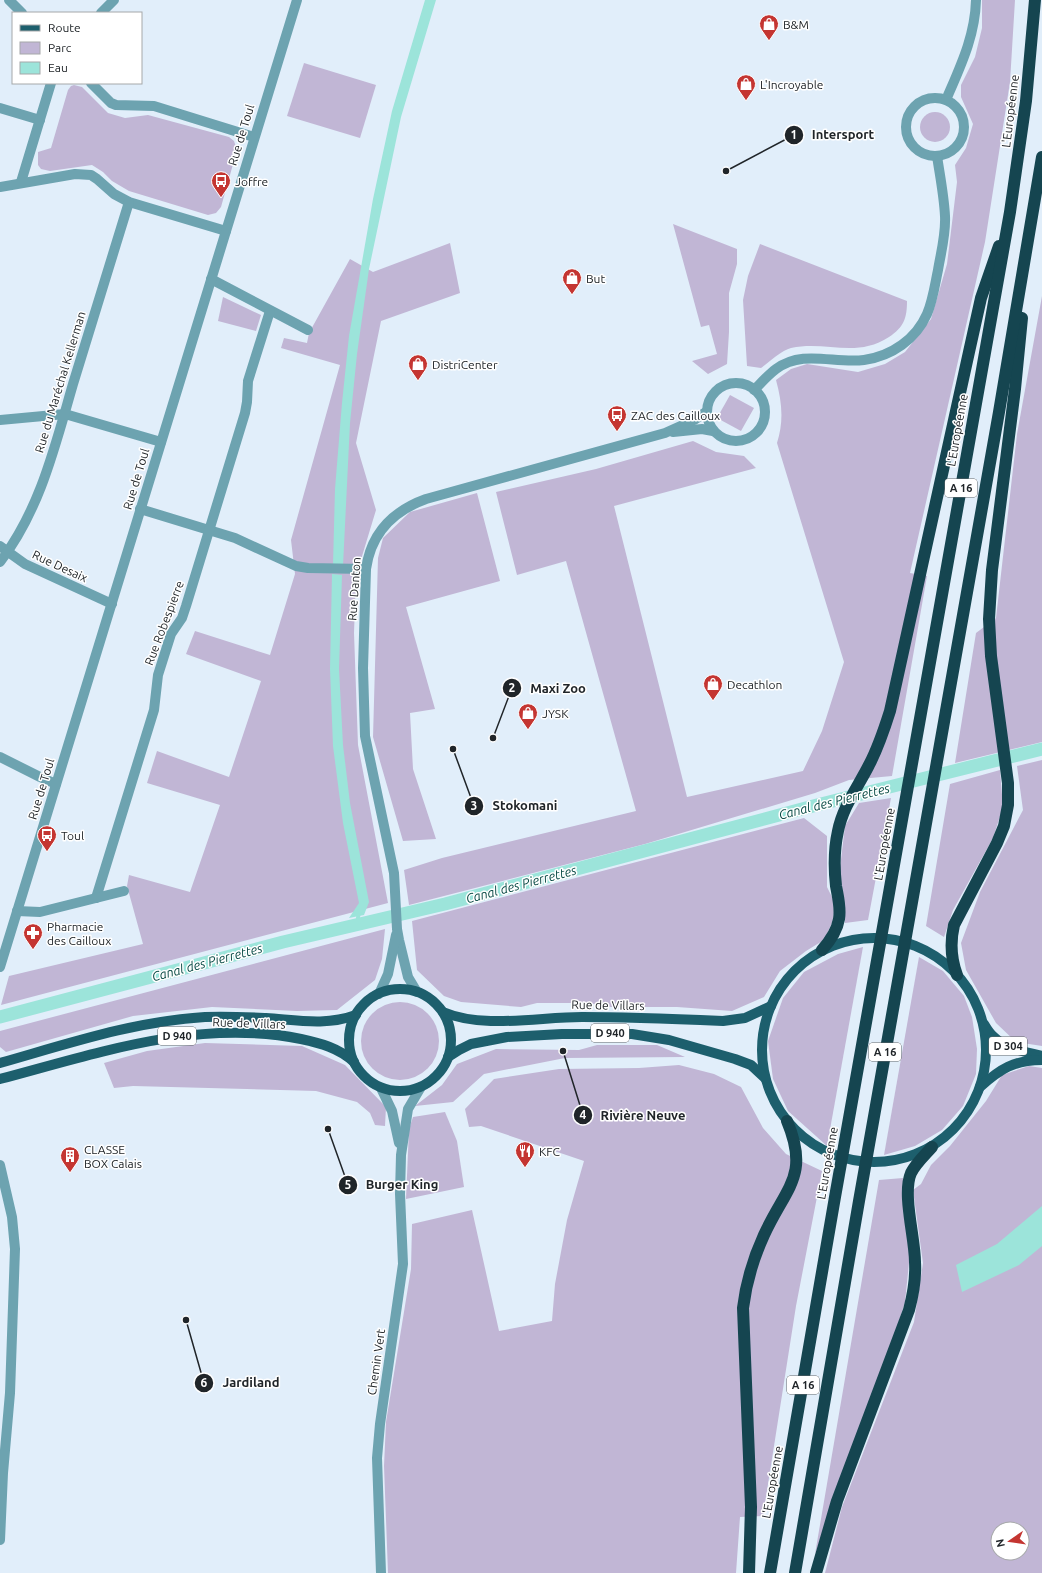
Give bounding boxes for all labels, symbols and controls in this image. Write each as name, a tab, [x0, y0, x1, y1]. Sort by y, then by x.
legend	[12, 12, 142, 84]
shop icon: B&M	[758, 13, 780, 41]
place label: B&M	[783, 18, 809, 31]
text: Route	[48, 21, 81, 34]
text: Parc	[48, 41, 72, 54]
text: Eau	[48, 61, 68, 74]
shop icon: L'Incroyable	[735, 73, 757, 101]
street label: L'Européenne	[999, 74, 1021, 148]
place label: L'Incroyable	[760, 78, 823, 91]
street label: Rue de Toul	[226, 103, 256, 167]
callout: Intersport	[784, 122, 883, 147]
text: Intersport	[812, 127, 875, 141]
text: 1	[791, 128, 797, 141]
bus stop icon: Joffre	[210, 170, 232, 198]
place label: Joffre	[235, 175, 268, 188]
shop icon: But	[561, 267, 583, 295]
place label: But	[586, 272, 605, 285]
street label: Rue du Maréchal Kellerman	[32, 310, 88, 454]
shop icon: DistriCenter	[407, 353, 429, 381]
place label: DistriCenter	[432, 358, 498, 371]
street label: L'Européenne	[944, 393, 970, 467]
bus stop icon: ZAC des Cailloux	[606, 404, 628, 432]
place label: ZAC des Cailloux	[631, 409, 720, 422]
street label: Rue de Toul	[121, 447, 151, 511]
road number: A 16	[945, 479, 977, 497]
street label: Rue Desaix	[30, 548, 90, 584]
street label: Rue Danton	[345, 557, 363, 621]
street label: Rue Robespierre	[142, 579, 186, 667]
shop icon: Decathlon	[702, 673, 724, 701]
callout: Maxi Zoo	[502, 676, 593, 701]
place label: Decathlon	[727, 678, 782, 691]
text: 2	[509, 681, 516, 694]
text: Maxi Zoo	[530, 681, 586, 695]
shop icon: JYSK	[517, 702, 539, 730]
place label: JYSK	[542, 707, 569, 720]
street label: Rue de Toul	[26, 757, 56, 821]
water label: Canal des Pierrettes	[777, 780, 892, 822]
callout: Stokomani	[464, 793, 565, 818]
text: Stokomani	[493, 798, 557, 812]
text: 3	[471, 799, 477, 812]
street label: L'Européenne	[871, 807, 897, 881]
bus stop icon: Toul	[36, 824, 58, 852]
place label: Toul	[61, 829, 84, 842]
water label: Canal des Pierrettes	[464, 862, 578, 906]
place label: Pharmacie des Cailloux	[47, 920, 111, 947]
pharmacy icon: Pharmacie des Cailloux	[22, 922, 44, 950]
water label: Canal des Pierrettes	[150, 940, 264, 984]
street label: Rue de Villars	[571, 998, 645, 1012]
street label: Rue de Villars	[212, 1015, 286, 1031]
road number: D 940	[591, 1024, 629, 1042]
road number: D 940	[158, 1027, 196, 1045]
road number: D 304	[989, 1037, 1027, 1055]
road number: A 16	[869, 1043, 901, 1061]
callout: Rivière Neuve	[573, 1102, 694, 1127]
text: 4	[580, 1108, 587, 1121]
text: Rivière Neuve	[601, 1108, 685, 1122]
street label: L'Européenne	[814, 1126, 840, 1200]
restaurant icon: KFC	[514, 1140, 536, 1168]
place label: CLASSE BOX Calais	[84, 1143, 142, 1170]
building icon: CLASSE BOX Calais	[59, 1145, 81, 1173]
place label: KFC	[539, 1145, 561, 1158]
callout: Burger King	[338, 1172, 447, 1197]
text: Burger King	[366, 1177, 438, 1191]
text: 5	[345, 1178, 352, 1191]
street label: Chemin Vert	[365, 1328, 387, 1396]
callout: Jardiland	[194, 1370, 287, 1395]
text: Jardiland	[222, 1375, 280, 1389]
text: 6	[201, 1376, 208, 1389]
road number: A 16	[787, 1376, 819, 1394]
street label: L'Européenne	[759, 1445, 785, 1519]
north arrow	[990, 1521, 1030, 1561]
text: N	[993, 1538, 1007, 1549]

